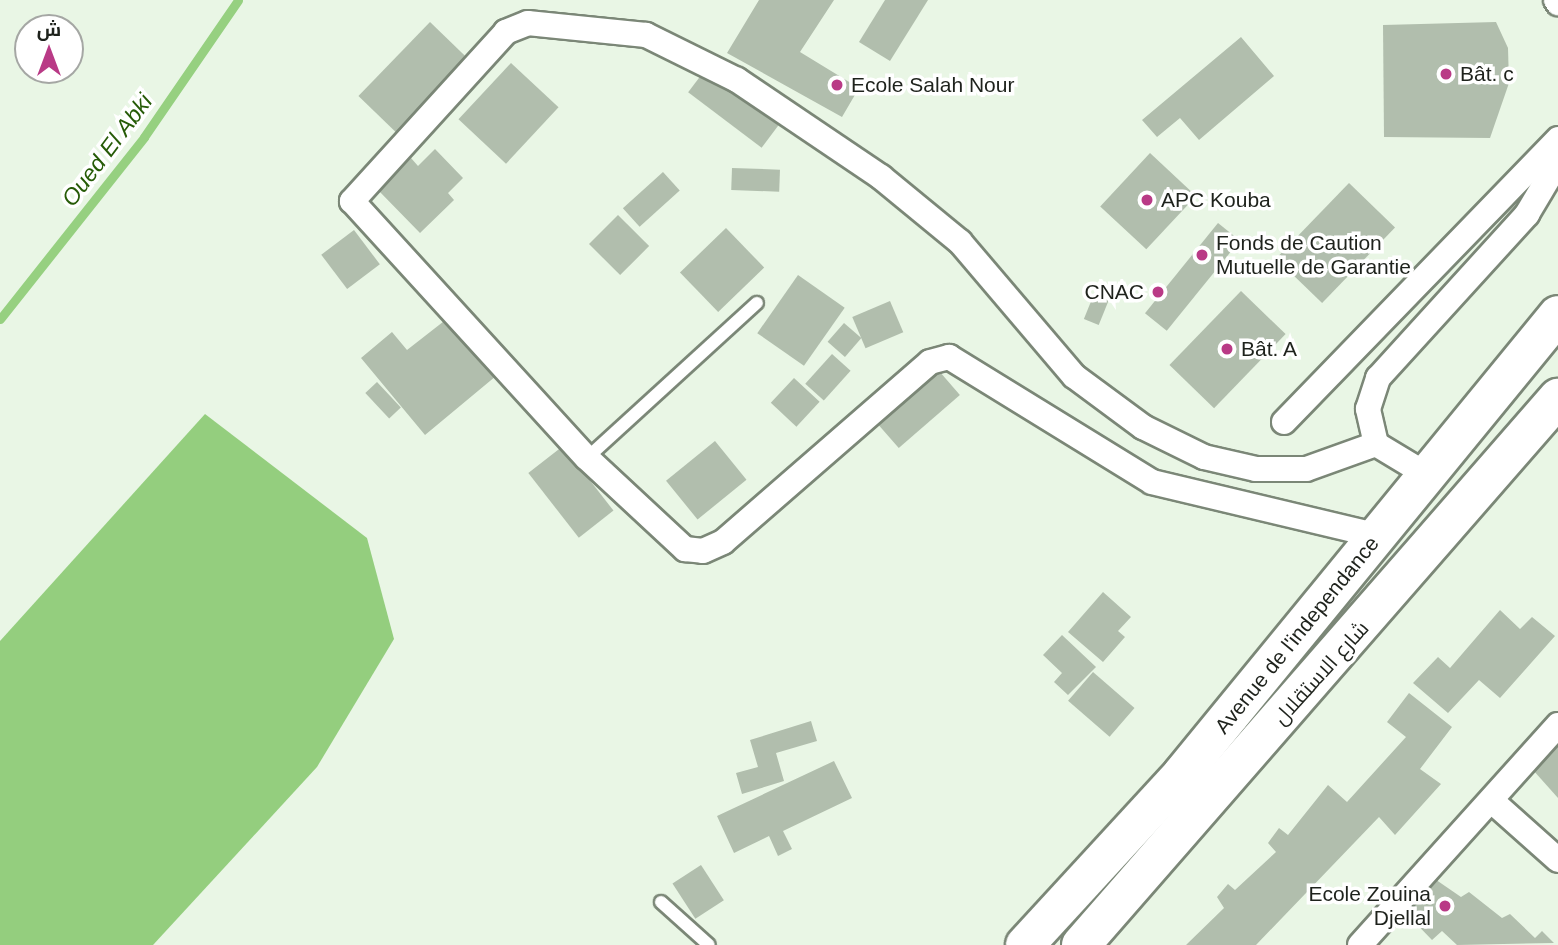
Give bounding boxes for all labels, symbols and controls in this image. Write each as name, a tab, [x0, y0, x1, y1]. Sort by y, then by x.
north arrow	[14, 14, 84, 84]
text: ش	[37, 19, 61, 40]
place label: Bât. c	[1460, 61, 1514, 87]
marker: Bât. c	[1438, 66, 1454, 82]
place label: Ecole Salah Nour	[851, 72, 1014, 98]
marker: Ecole Salah Nour	[829, 77, 845, 93]
water label: Oued El Abki	[56, 88, 158, 212]
place label: APC Kouba	[1161, 187, 1271, 213]
marker: APC Kouba	[1139, 192, 1155, 208]
place label: Fonds de Caution Mutuelle de Garantie	[1216, 230, 1411, 280]
marker: Fonds de Caution Mutuelle de Garantie	[1194, 247, 1210, 263]
place label: CNAC	[1084, 279, 1144, 305]
marker: CNAC	[1150, 284, 1166, 300]
place label: Bât. A	[1241, 336, 1298, 362]
marker: Bât. A	[1219, 341, 1235, 357]
street label: Avenue de l'independance	[1210, 531, 1384, 739]
street label: شارع الاستقلال	[1268, 616, 1374, 730]
place label: Ecole Zouina Djellal	[1308, 881, 1431, 931]
marker: Ecole Zouina Djellal	[1437, 898, 1453, 914]

